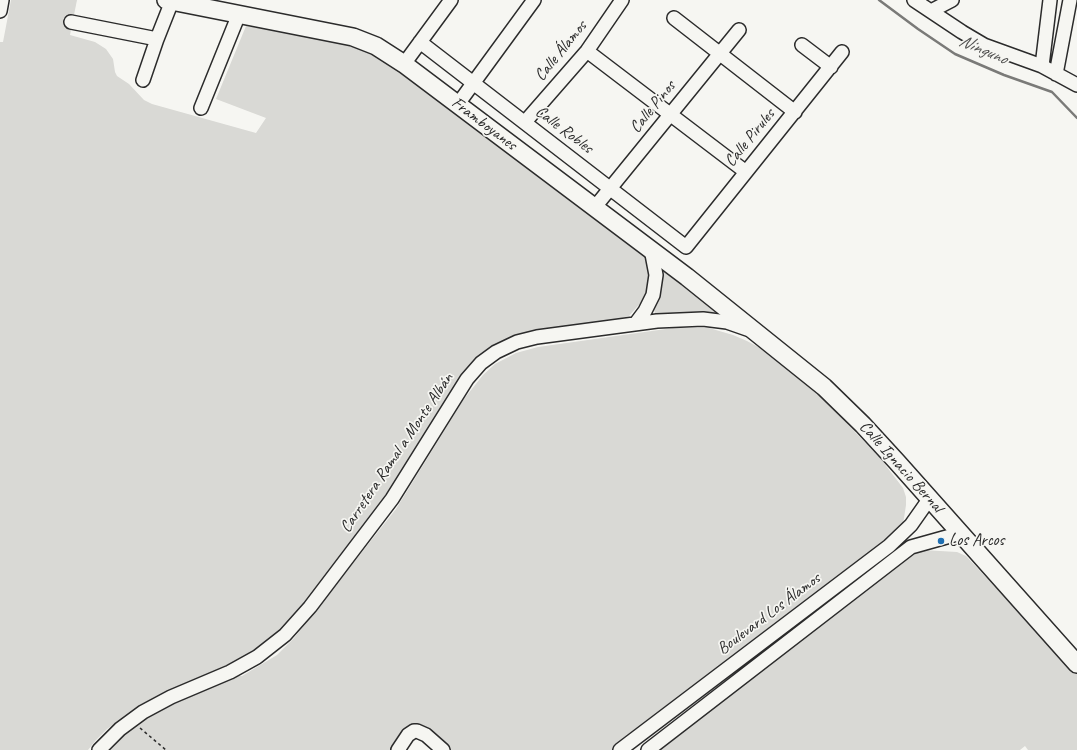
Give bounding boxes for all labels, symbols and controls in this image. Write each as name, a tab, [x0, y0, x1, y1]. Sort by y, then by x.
street label: Calle Álamos	[530, 17, 592, 85]
water label: Ninguno	[956, 30, 1010, 70]
street label: Calle Pinos	[626, 77, 680, 137]
street label: Framboyanes	[447, 93, 521, 155]
street label: Calle Robles	[531, 102, 597, 158]
street label: Calle Pirules	[720, 105, 780, 171]
street label: Carretera Ramal a Monte Albán	[336, 369, 458, 537]
street label: Calle Ignacio Bernal	[855, 417, 947, 517]
place label: Los Arcos	[949, 531, 1004, 551]
marker: Los Arcos	[936, 536, 946, 546]
street label: Boulevard Los Álamos	[713, 569, 825, 659]

